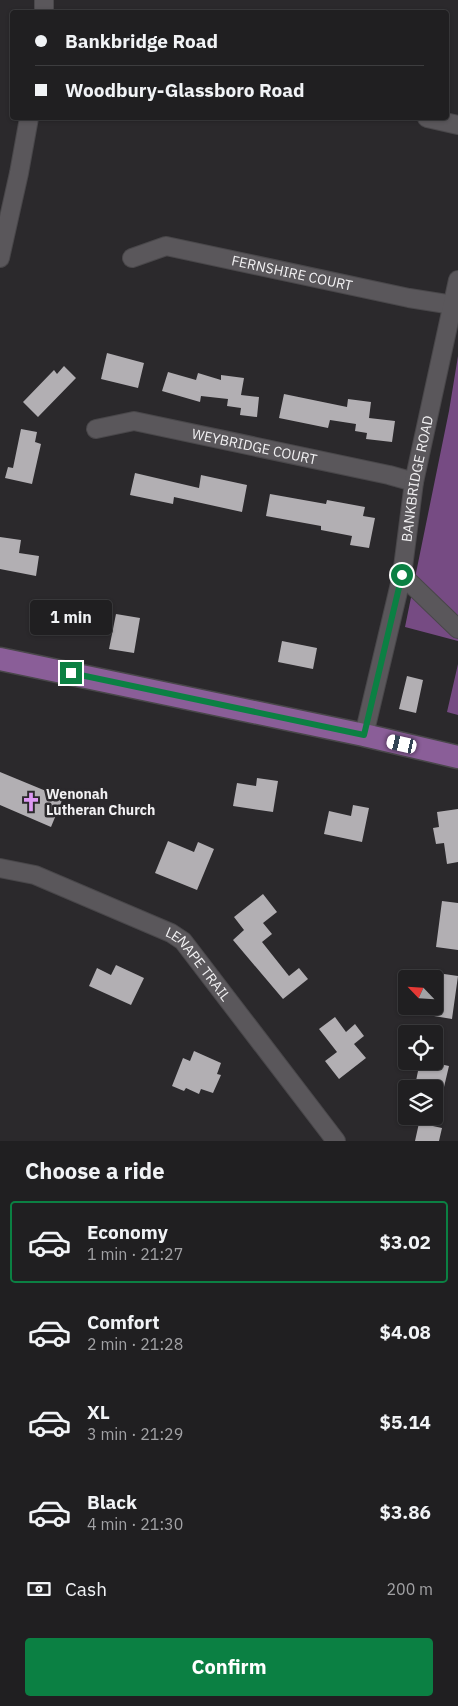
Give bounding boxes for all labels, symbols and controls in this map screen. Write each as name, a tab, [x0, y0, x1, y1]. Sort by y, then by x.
text: Bankbridge Road	[65, 29, 218, 53]
text: Woodbury-Glassboro Road	[65, 78, 305, 102]
street label: FERNSHIRE COURT	[230, 251, 354, 295]
street label: BANKBRIDGE ROAD	[397, 414, 437, 543]
street label: WEYBRIDGE COURT	[190, 424, 319, 469]
route start	[391, 564, 413, 586]
callout: 1 min	[30, 600, 112, 636]
text: 1 min	[50, 607, 92, 627]
route end	[60, 662, 82, 684]
car	[385, 733, 418, 755]
place label: Wenonah Lutheran Church	[46, 785, 155, 819]
church icon: Wenonah Lutheran Church	[20, 791, 42, 813]
street label: LENAPE TRAIL	[163, 923, 235, 1005]
north arrow	[398, 970, 442, 1015]
map controls	[398, 970, 443, 1125]
button: locate	[398, 1025, 443, 1070]
button: layers	[398, 1080, 443, 1125]
text: Choose a ride	[25, 1156, 165, 1185]
icon: car	[27, 1220, 72, 1265]
text: Economy	[87, 1220, 168, 1244]
text: $3.02	[379, 1230, 431, 1254]
text: 1 min · 21:27	[87, 1244, 183, 1264]
icon: car	[27, 1310, 72, 1355]
text: Comfort	[87, 1310, 160, 1334]
text: $4.08	[379, 1320, 431, 1344]
text: 2 min · 21:28	[87, 1334, 183, 1354]
icon: car	[27, 1400, 72, 1445]
text: XL	[87, 1400, 110, 1424]
text: $5.14	[379, 1410, 431, 1434]
text: 3 min · 21:29	[87, 1424, 183, 1444]
icon: car	[27, 1490, 72, 1535]
text: Black	[87, 1490, 137, 1514]
text: $3.86	[379, 1500, 431, 1524]
text: 4 min · 21:30	[87, 1514, 183, 1534]
icon: cash	[25, 1575, 53, 1603]
text: Cash	[65, 1577, 107, 1601]
text: 200 m	[386, 1579, 433, 1599]
button: Confirm	[25, 1638, 433, 1696]

